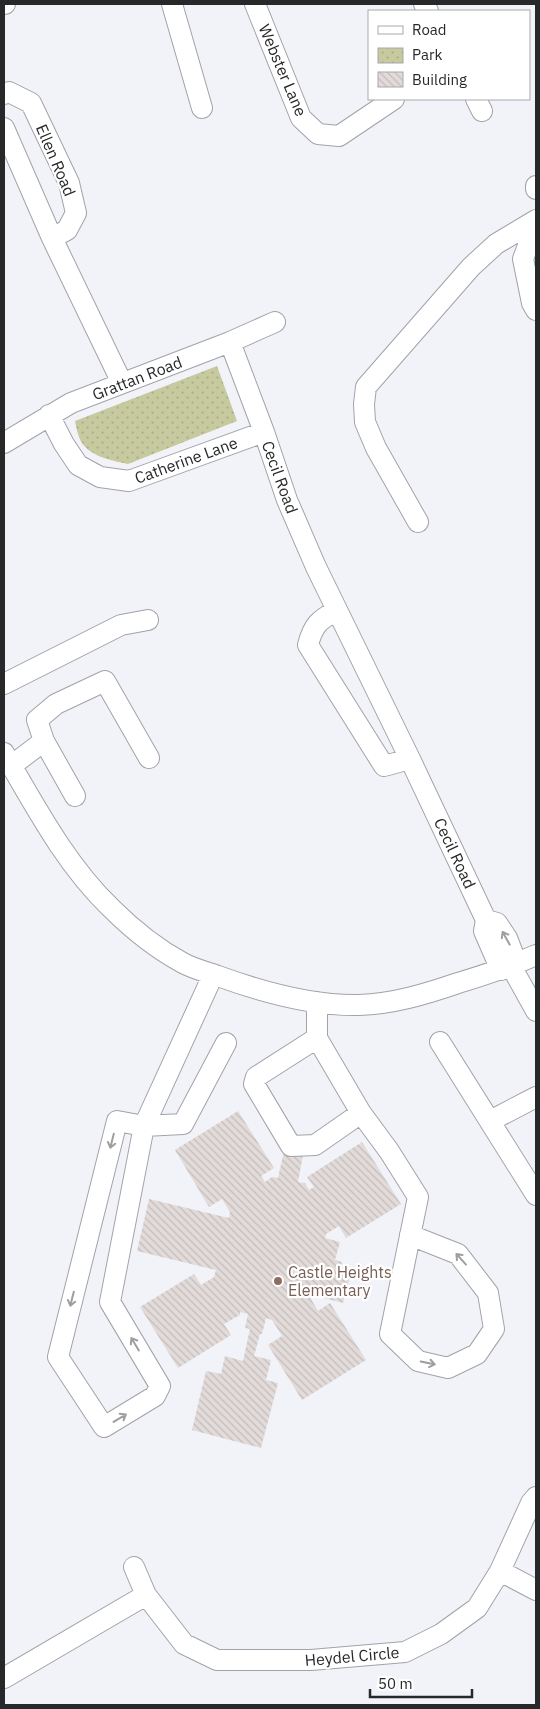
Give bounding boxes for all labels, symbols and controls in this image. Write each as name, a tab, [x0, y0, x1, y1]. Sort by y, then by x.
legend	[368, 10, 530, 100]
text: Road	[412, 20, 447, 39]
street label: Webster Lane	[255, 21, 311, 119]
text: Park	[412, 45, 442, 64]
text: Building	[412, 70, 467, 89]
street label: Ellen Road	[32, 121, 80, 199]
street label: Grattan Road	[89, 352, 185, 404]
street label: Catherine Lane	[132, 432, 240, 488]
street label: Cecil Road	[258, 438, 302, 516]
street label: Cecil Road	[430, 814, 480, 892]
one-way arrow	[500, 931, 510, 945]
one-way arrow	[107, 1133, 116, 1149]
one-way arrow	[455, 1253, 467, 1266]
place label: Castle Heights Elementary	[288, 1262, 392, 1300]
marker: Castle Heights Elementary	[272, 1275, 284, 1287]
one-way arrow	[67, 1290, 76, 1306]
one-way arrow	[130, 1336, 140, 1351]
one-way arrow	[419, 1359, 435, 1368]
one-way arrow	[112, 1412, 126, 1422]
street label: Heydel Circle	[304, 1642, 400, 1670]
scale bar	[370, 1666, 472, 1698]
text: 50 m	[378, 1674, 413, 1693]

